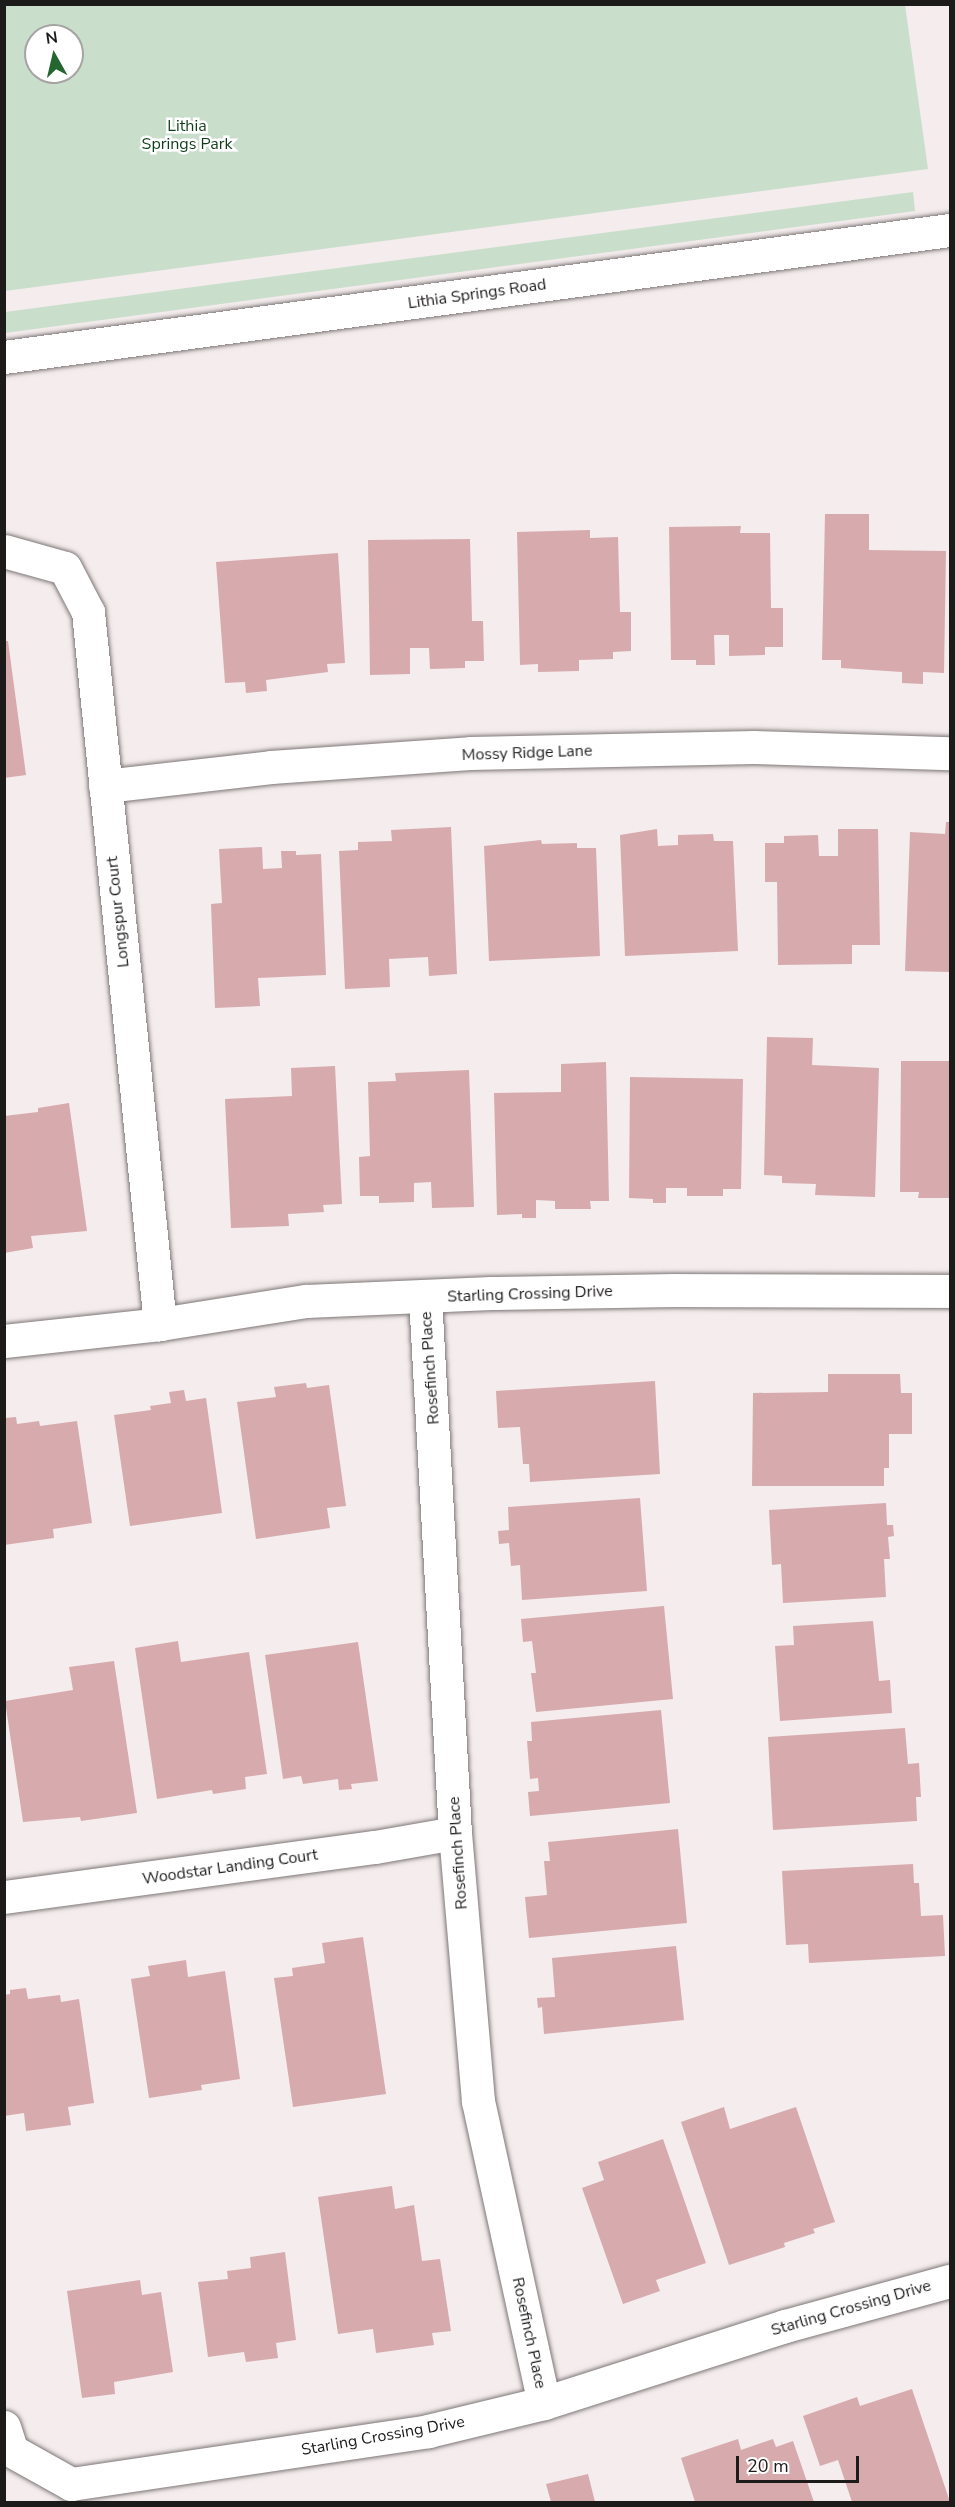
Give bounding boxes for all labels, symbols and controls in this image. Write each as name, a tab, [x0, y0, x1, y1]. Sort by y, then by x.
north arrow	[24, 24, 84, 84]
text: N	[44, 26, 59, 50]
park label: Lithia Springs Park	[142, 116, 232, 154]
street label: Lithia Springs Road	[407, 275, 547, 313]
street label: Mossy Ridge Lane	[461, 741, 593, 765]
street label: Longspur Court	[103, 855, 133, 969]
street label: Starling Crossing Drive	[447, 1282, 613, 1306]
street label: Rosefinch Place	[416, 1311, 444, 1425]
street label: Rosefinch Place	[444, 1796, 472, 1910]
street label: Woodstar Landing Court	[141, 1845, 319, 1889]
street label: Rosefinch Place	[508, 2276, 550, 2390]
street label: Starling Crossing Drive	[769, 2276, 933, 2340]
street label: Starling Crossing Drive	[300, 2412, 466, 2460]
scale bar	[739, 2444, 862, 2482]
text: 20 m	[747, 2454, 789, 2478]

